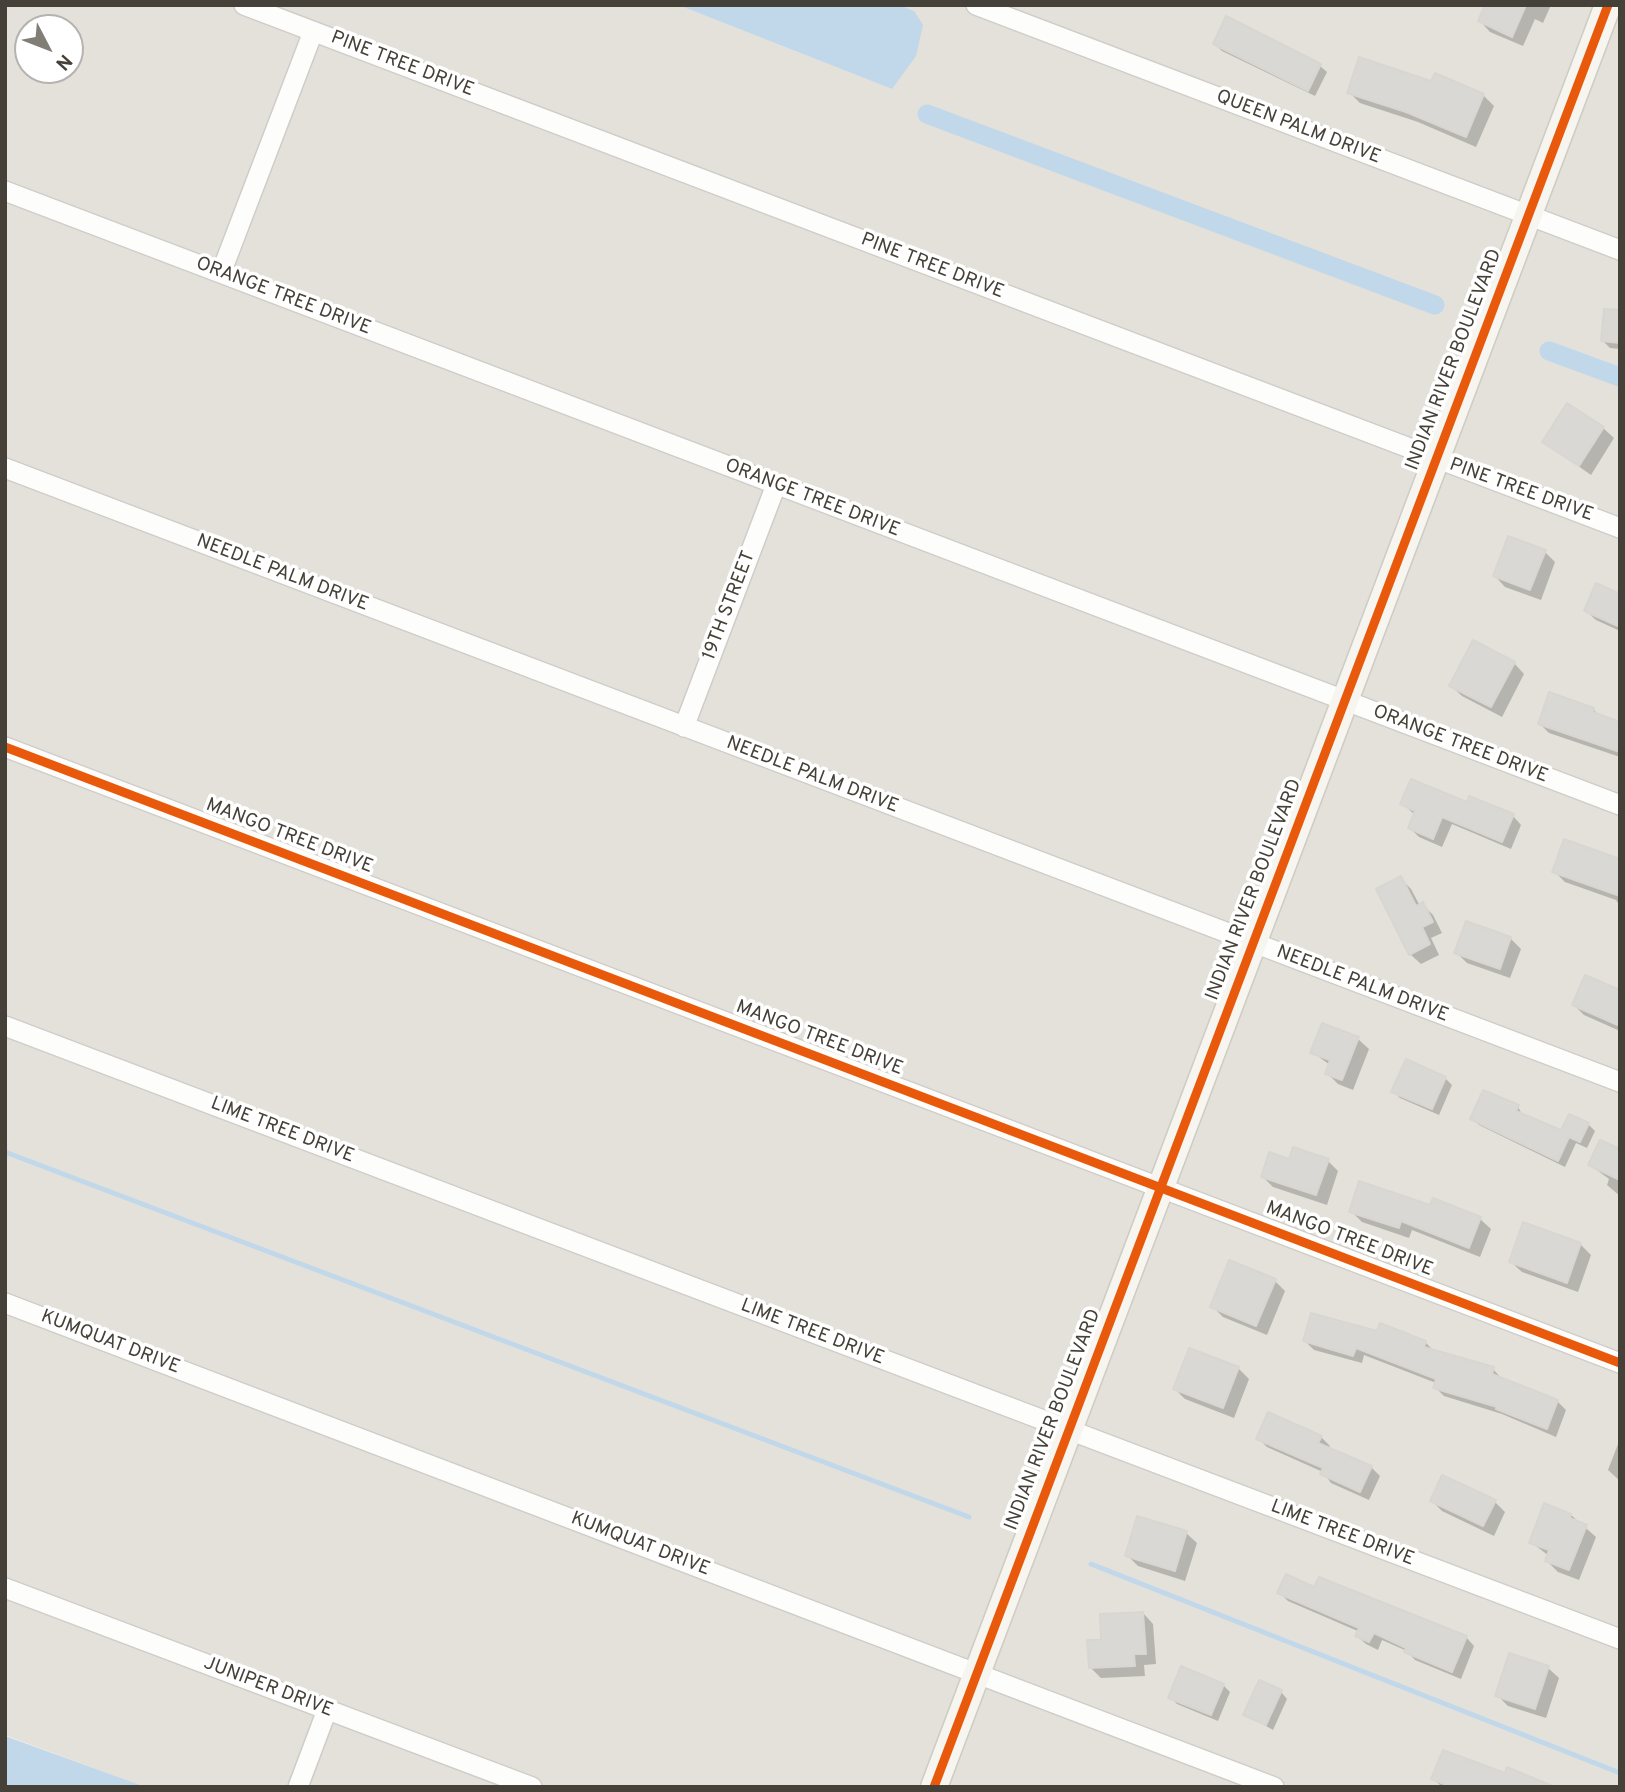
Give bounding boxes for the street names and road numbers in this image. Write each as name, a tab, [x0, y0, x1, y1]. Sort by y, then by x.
street label: PINE TREE DRIVE	[327, 27, 477, 103]
street label: QUEEN PALM DRIVE	[1212, 86, 1384, 170]
street label: PINE TREE DRIVE	[857, 229, 1007, 305]
street label: INDIAN RIVER BOULEVARD	[1402, 246, 1508, 474]
street label: ORANGE TREE DRIVE	[192, 253, 374, 341]
street label: PINE TREE DRIVE	[1446, 454, 1596, 528]
street label: ORANGE TREE DRIVE	[721, 455, 903, 543]
street label: NEEDLE PALM DRIVE	[193, 531, 371, 617]
street label: 19TH STREET	[699, 548, 761, 664]
street label: ORANGE TREE DRIVE	[1369, 701, 1551, 789]
street label: NEEDLE PALM DRIVE	[723, 733, 901, 819]
street label: INDIAN RIVER BOULEVARD	[1202, 776, 1308, 1004]
street label: MANGO TREE DRIVE	[202, 795, 376, 879]
street label: NEEDLE PALM DRIVE	[1273, 942, 1451, 1028]
street label: MANGO TREE DRIVE	[732, 997, 906, 1081]
street label: LIME TREE DRIVE	[207, 1093, 357, 1169]
street label: MANGO TREE DRIVE	[1262, 1198, 1436, 1282]
street label: LIME TREE DRIVE	[737, 1295, 887, 1371]
street label: KUMQUAT DRIVE	[37, 1306, 183, 1380]
street label: INDIAN RIVER BOULEVARD	[1001, 1306, 1107, 1534]
street label: LIME TREE DRIVE	[1267, 1496, 1417, 1572]
street label: KUMQUAT DRIVE	[567, 1508, 713, 1582]
street label: JUNIPER DRIVE	[200, 1653, 336, 1723]

